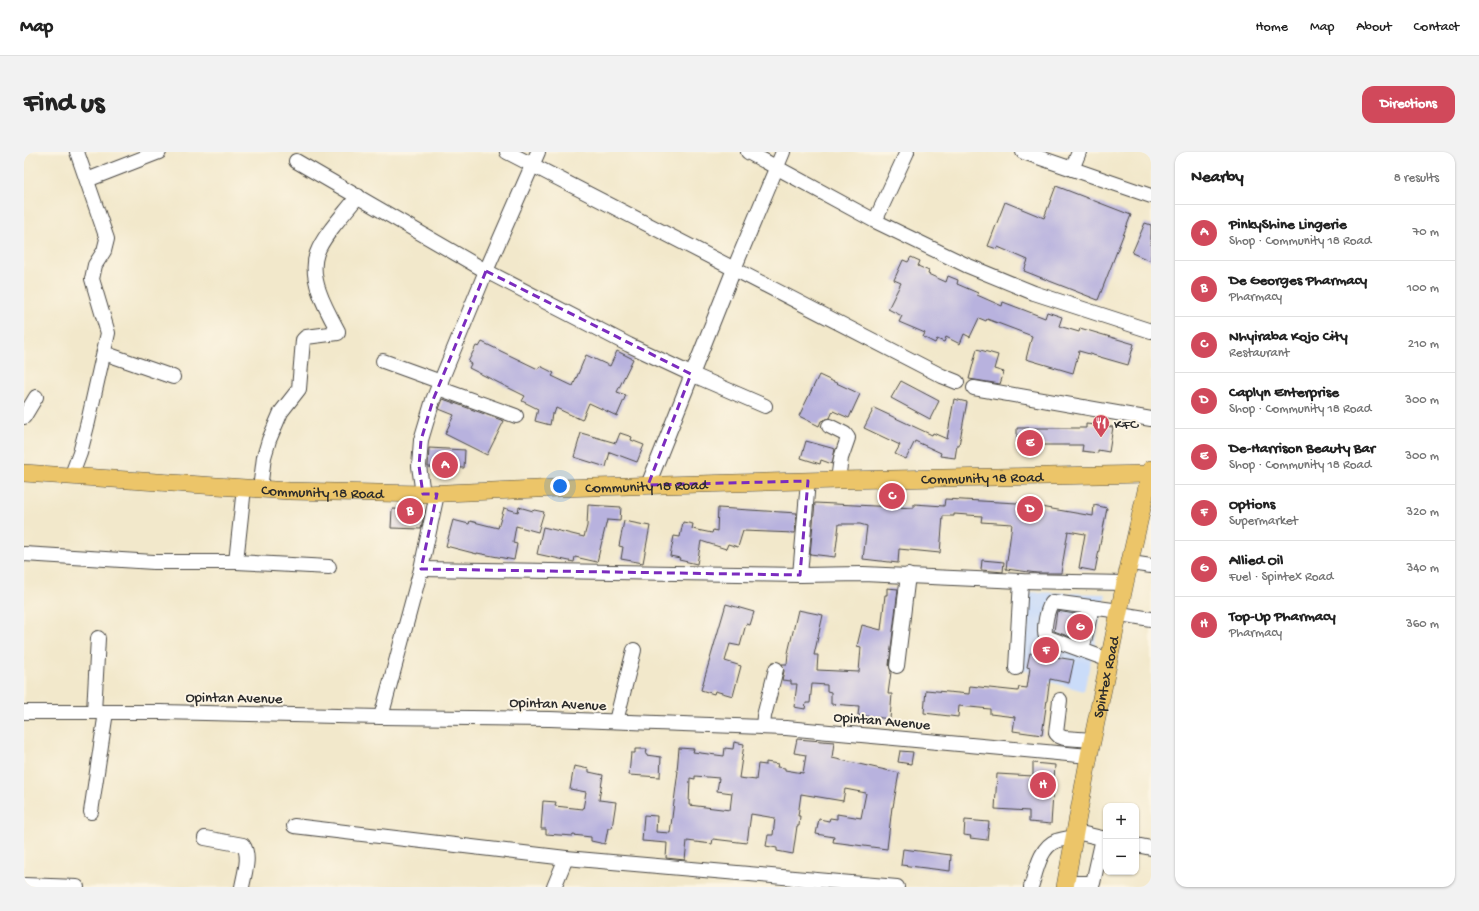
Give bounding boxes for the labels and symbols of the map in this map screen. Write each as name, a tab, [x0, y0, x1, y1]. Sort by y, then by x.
restaurant icon: KFC	[1091, 413, 1111, 438]
place label: KFC	[1114, 416, 1139, 434]
pin: E	[1017, 428, 1043, 458]
pin: A	[432, 450, 458, 480]
street label: Community 18 Road	[921, 469, 1045, 489]
your location	[550, 476, 570, 496]
street label: Community 18 Road	[585, 477, 709, 498]
pin: C	[879, 481, 905, 511]
street label: Community 18 Road	[261, 482, 385, 504]
pin: D	[1017, 494, 1043, 524]
pin: B	[397, 496, 423, 526]
pin: G	[1067, 612, 1093, 642]
street label: Spintex Road	[1090, 634, 1125, 720]
pin: F	[1033, 635, 1059, 665]
street label: Opintan Avenue	[185, 689, 283, 709]
street label: Opintan Avenue	[509, 694, 607, 716]
street label: Opintan Avenue	[833, 709, 931, 735]
pin: H	[1030, 770, 1056, 800]

